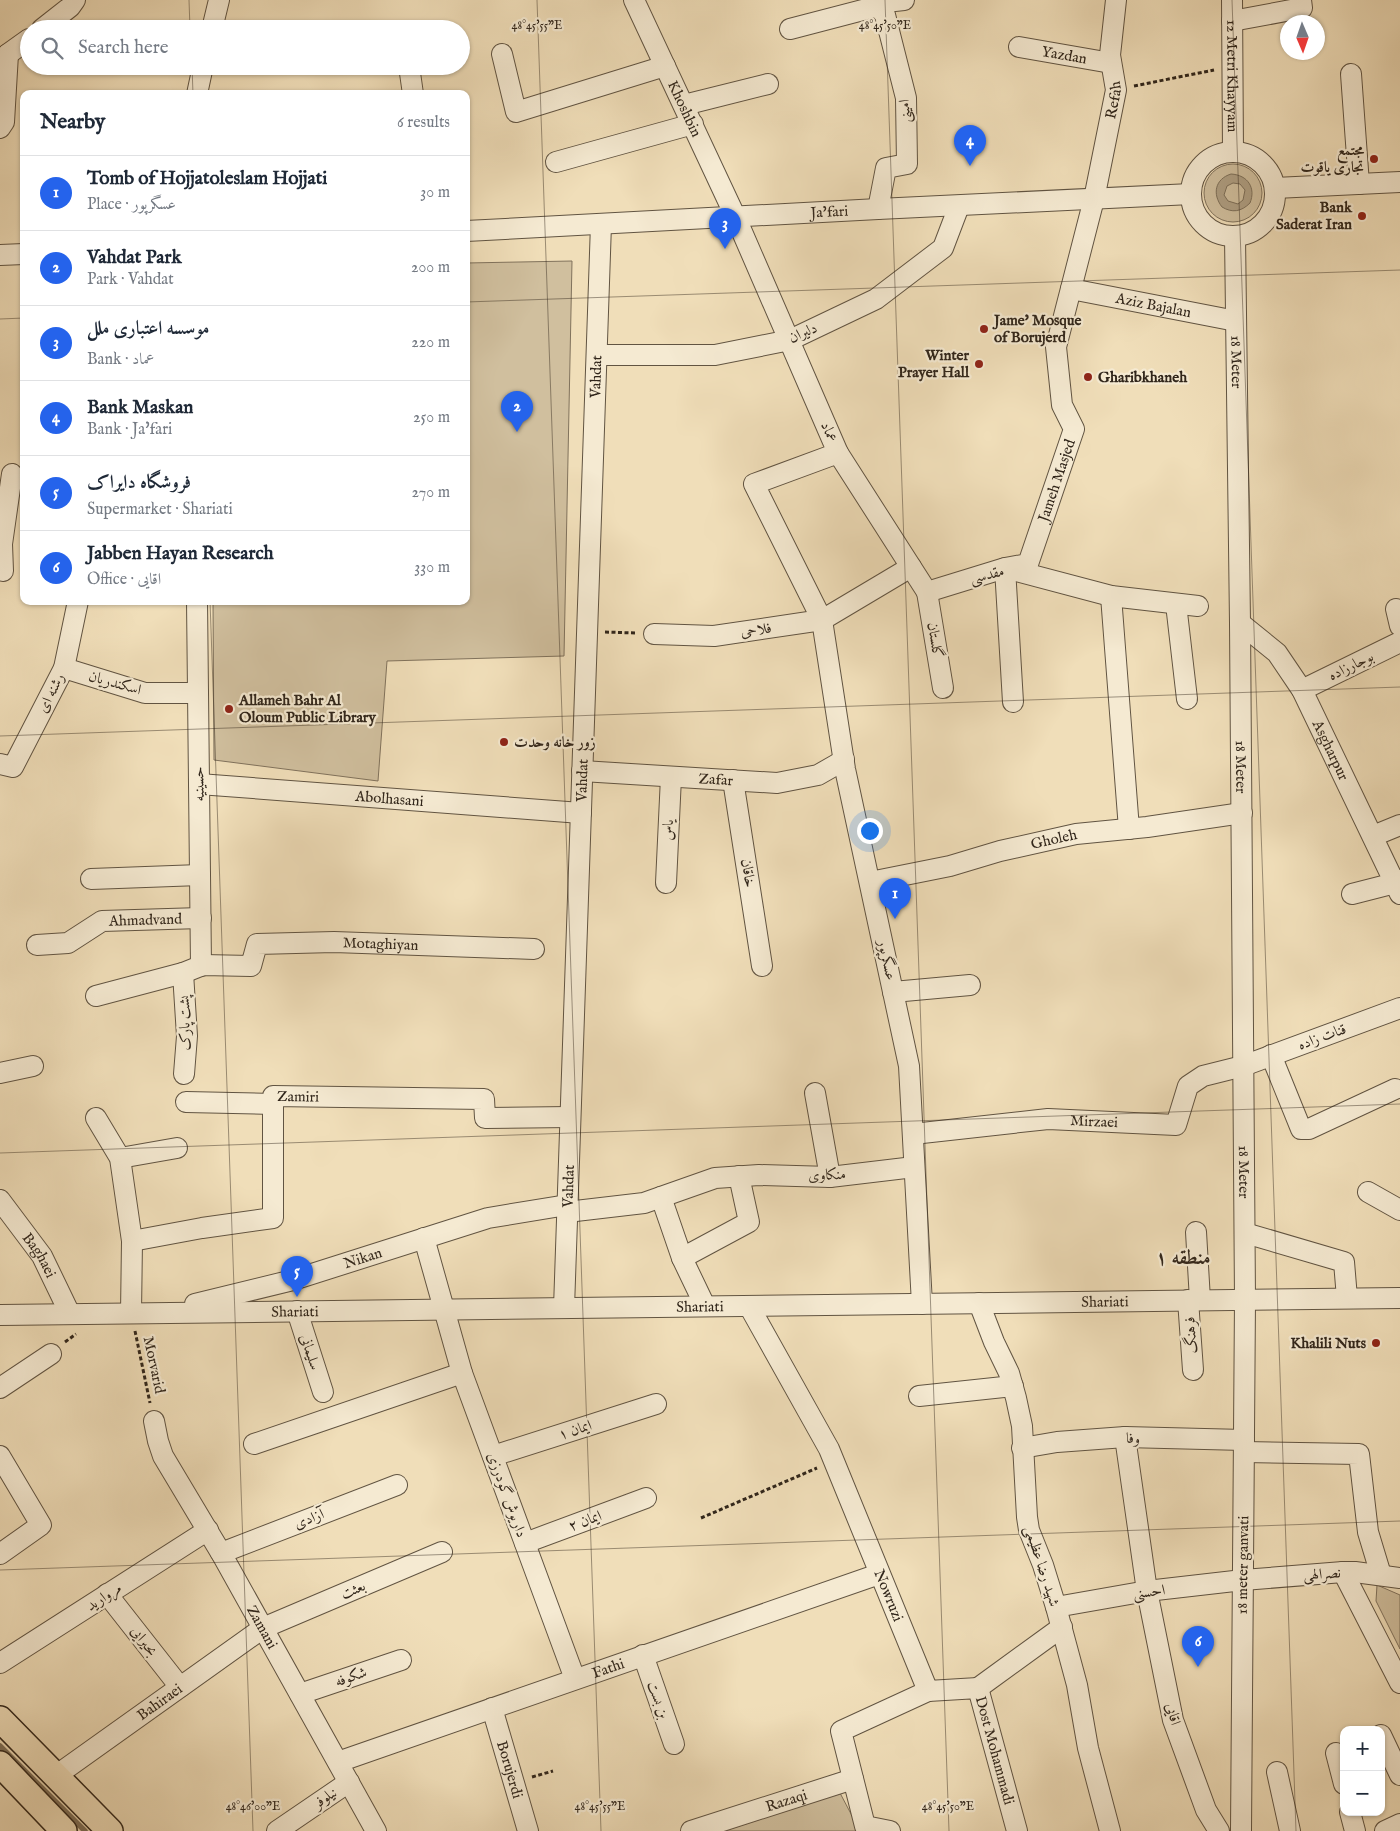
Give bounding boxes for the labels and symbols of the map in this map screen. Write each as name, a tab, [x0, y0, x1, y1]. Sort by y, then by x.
north arrow	[1280, 15, 1325, 60]
text: 48°45'55"E	[512, 18, 562, 33]
text: 48°45'50"E	[859, 18, 911, 33]
street label: 12 Metri Khayyam	[1223, 20, 1242, 133]
street label: Yazdan	[1040, 42, 1088, 68]
street label: Khoshbin	[664, 77, 706, 140]
street label: Refah	[1101, 80, 1126, 121]
street label: امینی	[895, 99, 916, 123]
pin: 4	[954, 125, 986, 166]
place label: مجتمع تجاری یاقوت	[1300, 141, 1365, 177]
marker: مجتمع تجاری یاقوت	[1368, 153, 1380, 165]
place label: Bank Saderat Iran	[1276, 198, 1353, 234]
street label: Ja'fari	[808, 201, 849, 222]
pin: 3	[709, 208, 741, 249]
marker: Bank Saderat Iran	[1356, 210, 1368, 222]
street label: Aziz Bajalan	[1113, 288, 1193, 322]
place label: Jame' Mosque of Borujerd	[992, 311, 1082, 347]
street label: دلیران	[786, 319, 820, 347]
marker: Jame' Mosque of Borujerd	[978, 323, 990, 335]
street label: 18 Meter	[1227, 335, 1246, 389]
place label: Winter Prayer Hall	[898, 346, 970, 382]
street label: Vahdat	[586, 355, 606, 399]
marker: Winter Prayer Hall	[973, 358, 985, 370]
place label: Gharibkhaneh	[1098, 368, 1188, 387]
marker: Gharibkhaneh	[1082, 371, 1094, 383]
pin: 2	[501, 391, 533, 432]
street label: عماد	[816, 419, 842, 445]
street label: Jameh Masjed	[1033, 435, 1080, 526]
street label: مقدسی	[968, 562, 1006, 589]
street label: فلاحی	[739, 618, 773, 642]
street label: گلستان	[923, 621, 947, 659]
street label: بوجارزاده	[1325, 647, 1377, 685]
street label: اسکندریان	[86, 666, 144, 700]
street label: رشنه ای	[33, 670, 69, 716]
place label: Allameh Bahr Al Oloum Public Library	[238, 691, 376, 727]
marker: Allameh Bahr Al Oloum Public Library	[223, 703, 235, 715]
street label: Asgharpur	[1308, 716, 1354, 784]
place label: زور خانه وحدت	[514, 733, 596, 752]
marker: زور خانه وحدت	[498, 736, 510, 748]
street label: 18 Meter	[1231, 740, 1251, 794]
street label: Vahdat	[572, 759, 592, 803]
street label: حسینیه	[189, 766, 209, 802]
street label: Zafar	[698, 769, 734, 790]
street label: Abolhasani	[354, 786, 424, 811]
street label: یاس	[658, 818, 678, 841]
your location	[857, 818, 883, 844]
street label: Gholeh	[1029, 825, 1079, 853]
street label: خاقان	[736, 857, 760, 889]
pin: 1	[879, 878, 911, 919]
street label: Ahmadvand	[108, 909, 183, 930]
street label: Motaghiyan	[343, 933, 419, 954]
street label: عسگرپور	[872, 936, 901, 982]
street label: پشت پارک	[175, 994, 196, 1051]
street label: قنات زاده	[1295, 1019, 1349, 1055]
street label: Zamiri	[277, 1087, 319, 1106]
street label: Mirzaei	[1070, 1111, 1119, 1132]
street label: 18 Meter	[1234, 1145, 1254, 1199]
street label: Vahdat	[558, 1164, 578, 1209]
street label: منکاوی	[808, 1165, 846, 1185]
street label: Baghaei	[18, 1229, 61, 1281]
street label: Nikan	[341, 1243, 384, 1273]
district label: منطقه ۱	[1156, 1246, 1210, 1271]
pin: 5	[281, 1256, 313, 1297]
street label: Shariati	[1081, 1292, 1129, 1311]
street label: Shariati	[676, 1297, 724, 1316]
street label: Shariati	[271, 1302, 319, 1321]
street label: فرهنگ	[1179, 1316, 1202, 1354]
street label: سلیمانی	[295, 1332, 325, 1372]
place label: Khalili Nuts	[1290, 1334, 1367, 1353]
street label: Morvarid	[139, 1335, 170, 1396]
marker: Khalili Nuts	[1370, 1337, 1382, 1349]
street label: ایمان ۱	[556, 1416, 594, 1444]
street label: وفا	[1126, 1429, 1140, 1448]
street label: داریوش گودرزی	[483, 1450, 531, 1540]
street label: آزادی	[291, 1504, 328, 1533]
street label: ایمان ۲	[566, 1506, 604, 1536]
street label: 18 meter ganvati	[1233, 1516, 1253, 1614]
street label: شهید رضا عظیمی	[1019, 1523, 1064, 1609]
street label: نصرالهی	[1302, 1563, 1342, 1586]
street label: Nowruzi	[870, 1566, 908, 1624]
street label: بعثت	[338, 1576, 368, 1604]
street label: مروارید	[83, 1579, 126, 1616]
street label: احسنی	[1132, 1580, 1167, 1605]
street label: Zamani	[243, 1602, 282, 1652]
street label: بحیرایی	[126, 1622, 162, 1660]
pin: 6	[1182, 1626, 1214, 1667]
street label: Fathi	[589, 1654, 627, 1683]
street label: شکوفه	[332, 1663, 370, 1691]
street label: Bahiraei	[133, 1679, 186, 1724]
street label: بن بست	[643, 1679, 673, 1721]
street label: Dost Mohammadi	[971, 1694, 1019, 1807]
street label: اقایی	[1161, 1701, 1185, 1727]
street label: Borujerdi	[493, 1738, 527, 1801]
street label: نیلوفر	[308, 1783, 341, 1814]
street label: Razaqi	[763, 1785, 809, 1816]
text: 48°46'00"E	[226, 1799, 280, 1814]
text: 48°45'55"E	[575, 1799, 625, 1814]
text: 48°45'50"E	[922, 1799, 974, 1814]

